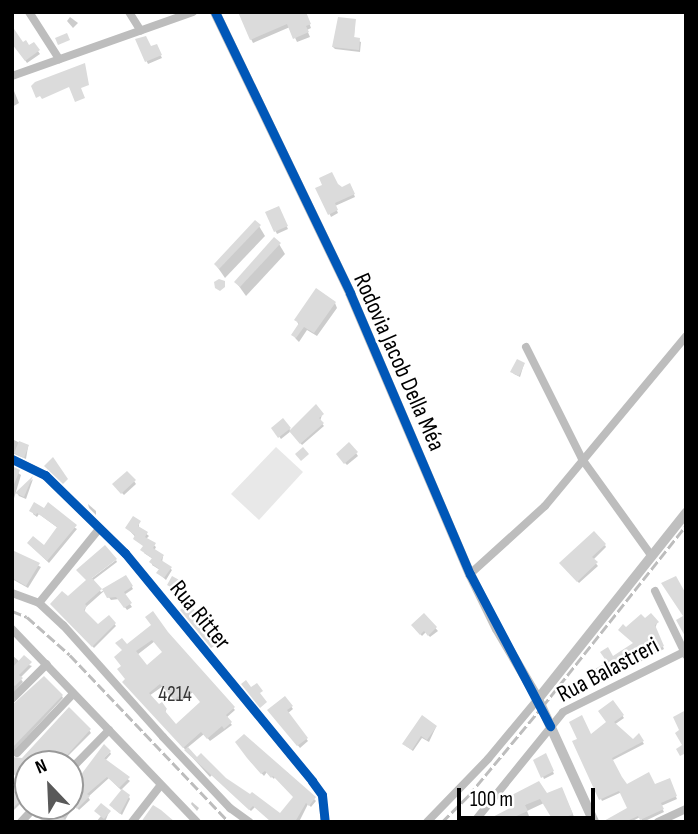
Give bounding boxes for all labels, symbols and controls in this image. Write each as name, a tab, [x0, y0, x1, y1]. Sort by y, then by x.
street label: Rodovia Jacob Della Méa	[347, 269, 451, 455]
street label: Rua Ritter	[163, 575, 237, 655]
street label: Rua Balastreri	[552, 631, 664, 709]
house number: 4214	[158, 682, 192, 708]
north arrow	[14, 750, 84, 820]
text: N	[32, 754, 51, 780]
scale bar	[460, 774, 598, 818]
text: 100 m	[470, 787, 513, 812]

